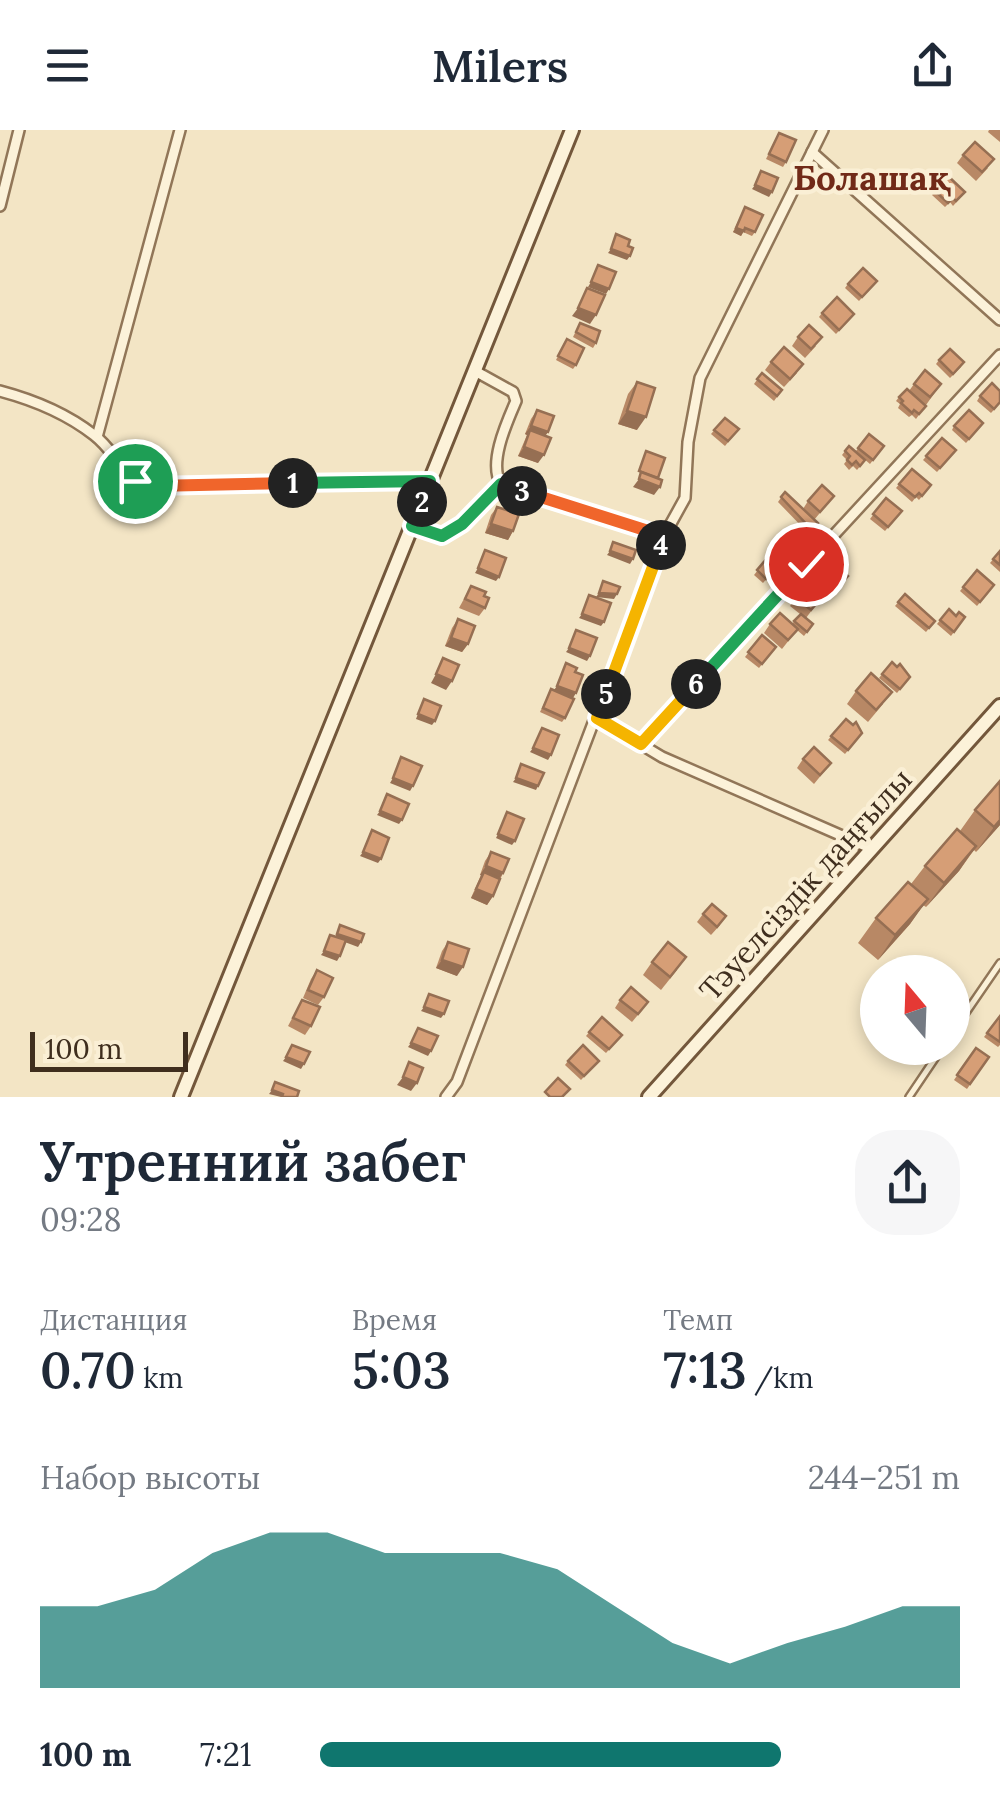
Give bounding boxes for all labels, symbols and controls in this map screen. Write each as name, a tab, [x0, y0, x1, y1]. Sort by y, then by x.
text: Milers	[432, 37, 568, 94]
icon: menu	[40, 38, 95, 93]
icon: share	[905, 38, 960, 93]
district label: Болашақ	[793, 155, 951, 200]
pin	[93, 439, 178, 524]
icon: arrive	[108, 454, 163, 509]
pin: 1	[268, 458, 318, 508]
text: 1	[287, 465, 299, 501]
pin: 3	[497, 466, 547, 516]
text: 3	[514, 473, 530, 509]
pin: 2	[397, 477, 447, 527]
text: 2	[415, 484, 429, 520]
pin: 4	[636, 520, 686, 570]
pin	[764, 522, 849, 607]
text: 4	[653, 527, 669, 563]
icon: check	[779, 537, 834, 592]
pin: 6	[671, 659, 721, 709]
text: 6	[688, 666, 704, 702]
pin: 5	[581, 669, 631, 719]
text: 5	[598, 676, 614, 712]
street label: Тәуелсіздік даңғылы	[691, 760, 920, 1009]
north arrow	[860, 955, 970, 1065]
map controls	[860, 955, 970, 1065]
scale bar	[30, 1027, 188, 1071]
text: 100 m	[45, 1031, 122, 1067]
text: Утренний забег	[40, 1126, 467, 1196]
button: share	[855, 1130, 960, 1235]
text: 09:28	[40, 1199, 122, 1240]
text: Дистанция	[40, 1302, 187, 1338]
text: Время	[352, 1302, 437, 1338]
text: Темп	[663, 1302, 733, 1338]
text: 0.70	[40, 1338, 136, 1402]
text: 5:03	[352, 1338, 451, 1402]
text: 7:13	[663, 1338, 747, 1402]
text: km	[136, 1360, 183, 1396]
text: /km	[747, 1360, 813, 1396]
text: Набор высоты	[40, 1457, 260, 1498]
text: 244–251 m	[808, 1457, 960, 1498]
text: 100 m	[40, 1734, 132, 1775]
text: 7:21	[200, 1734, 252, 1775]

